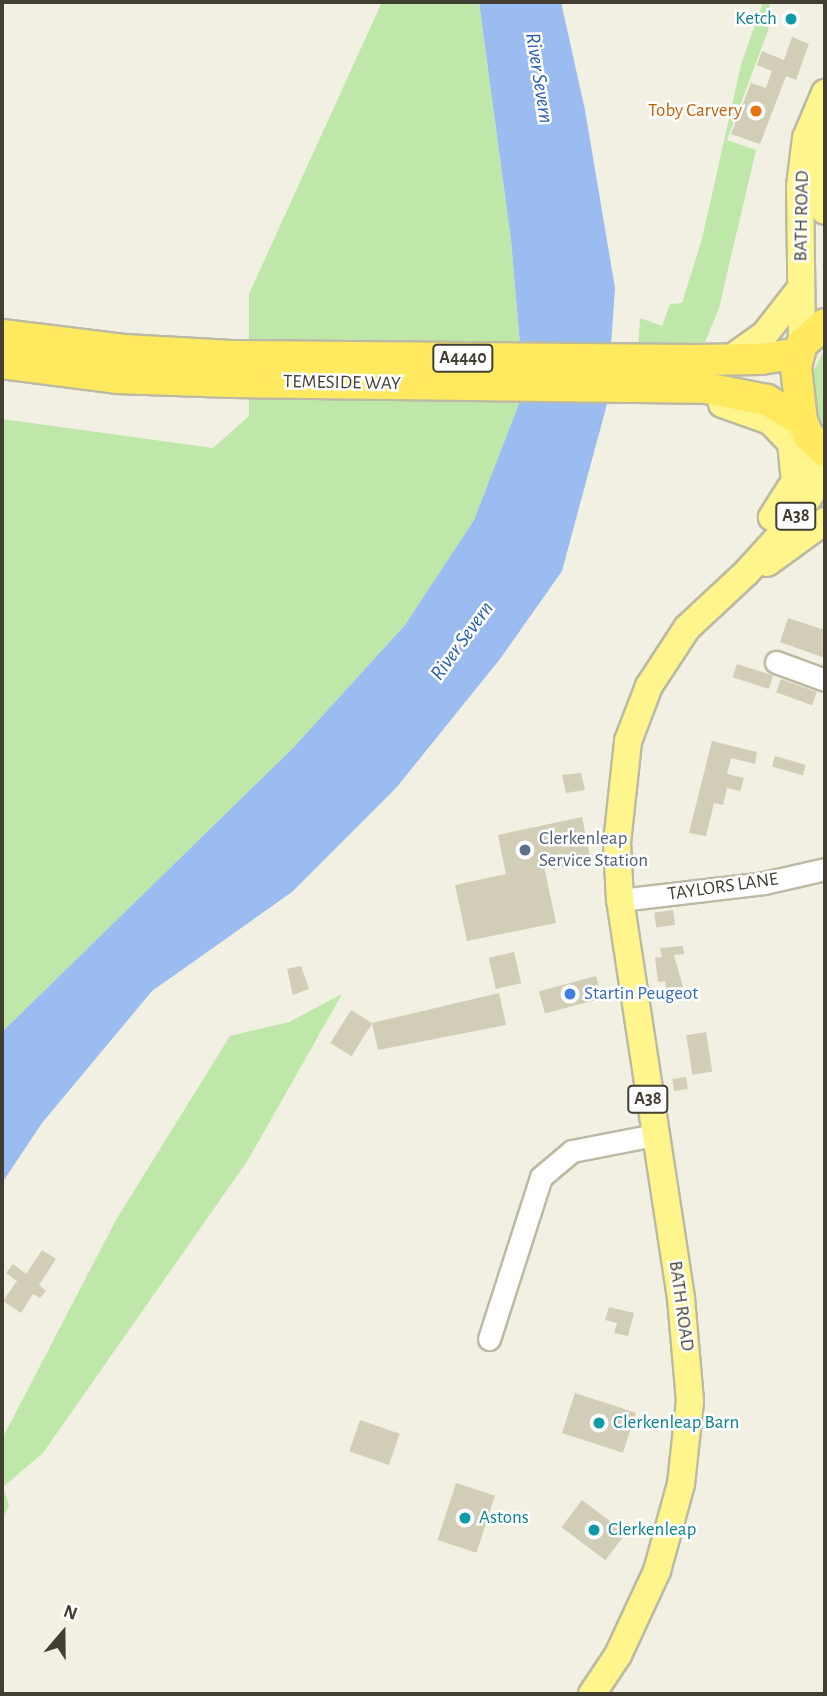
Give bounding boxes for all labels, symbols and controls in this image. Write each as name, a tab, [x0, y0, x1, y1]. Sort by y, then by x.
place label: Ketch	[735, 8, 777, 30]
marker: Ketch	[783, 11, 799, 27]
water label: River Severn	[519, 31, 559, 125]
place label: Toby Carvery	[648, 100, 742, 122]
marker: Toby Carvery	[748, 103, 764, 119]
street label: BATH ROAD	[790, 170, 814, 262]
road number: A4440	[432, 344, 494, 372]
street label: TEMESIDE WAY	[283, 371, 401, 395]
road number: A38	[775, 502, 817, 530]
water label: River Severn	[425, 597, 499, 685]
place label: Clerkenleap Service Station	[539, 828, 648, 872]
marker: Clerkenleap Service Station	[517, 842, 533, 858]
street label: TAYLORS LANE	[666, 868, 780, 906]
place label: Startin Peugeot	[584, 983, 698, 1005]
marker: Startin Peugeot	[562, 986, 578, 1002]
road number: A38	[627, 1084, 669, 1114]
street label: BATH ROAD	[663, 1259, 699, 1353]
place label: Clerkenleap Barn	[613, 1412, 739, 1434]
marker: Clerkenleap Barn	[591, 1415, 607, 1431]
place label: Astons	[479, 1507, 529, 1529]
marker: Astons	[457, 1510, 473, 1526]
place label: Clerkenleap	[608, 1519, 696, 1541]
marker: Clerkenleap	[586, 1522, 602, 1538]
north arrow	[28, 1598, 98, 1668]
text: N	[61, 1602, 80, 1624]

